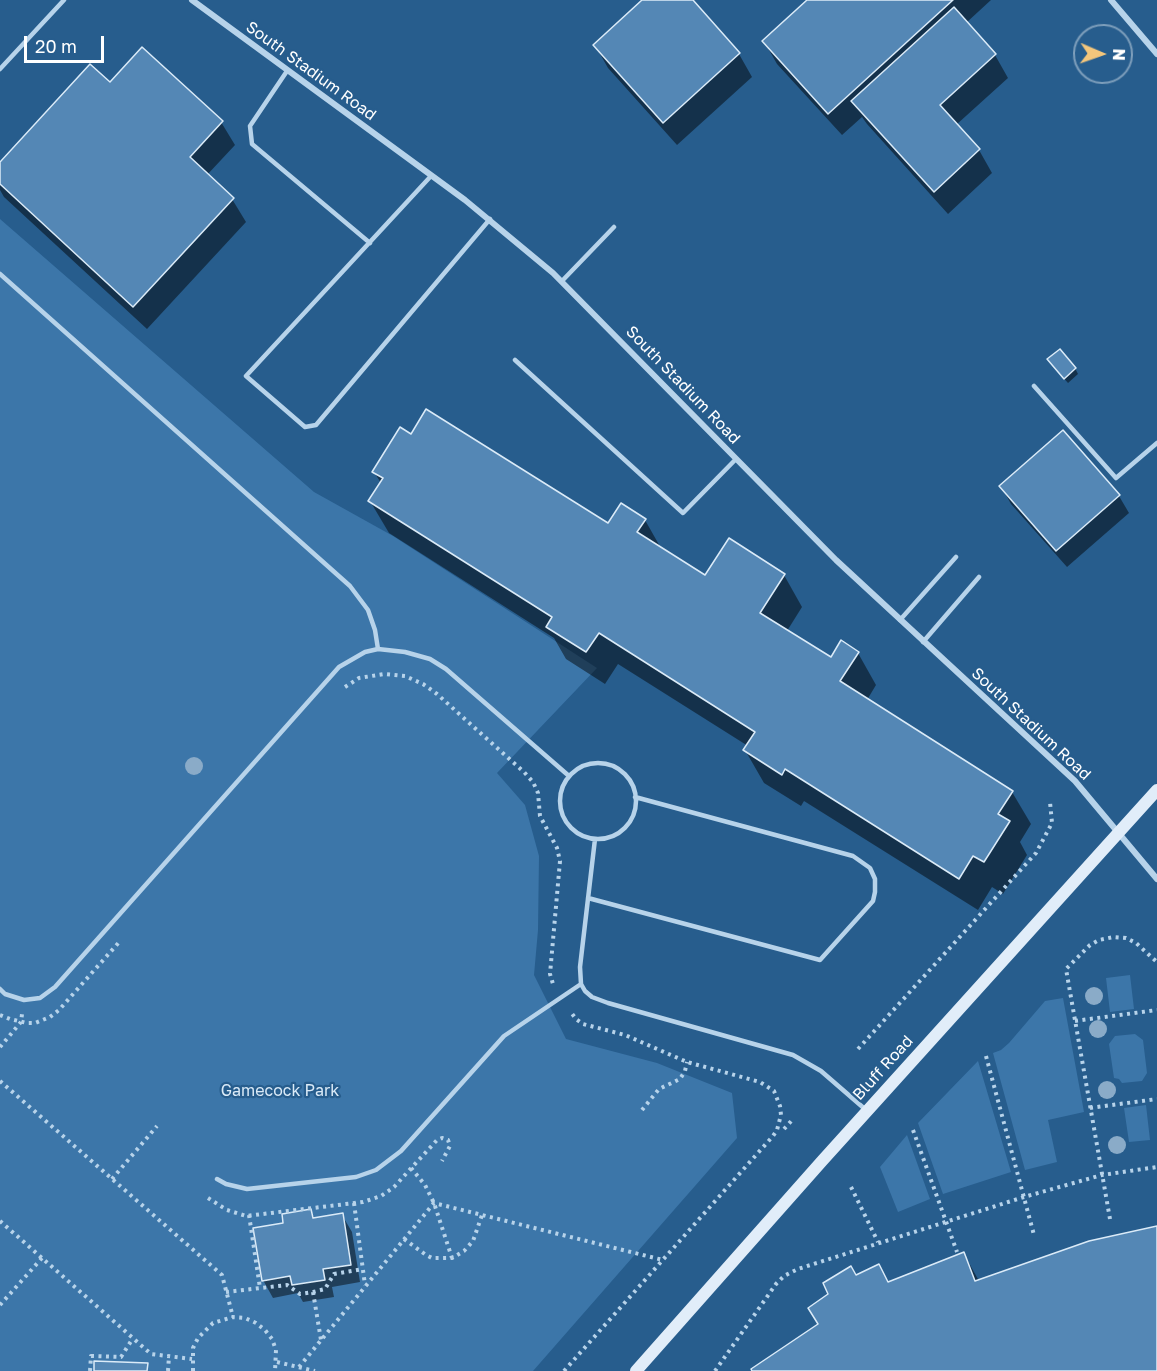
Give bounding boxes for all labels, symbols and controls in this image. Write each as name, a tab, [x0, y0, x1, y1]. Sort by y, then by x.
street label: South Stadium Road	[242, 17, 380, 125]
scale bar	[27, 24, 106, 62]
north arrow	[1073, 24, 1133, 84]
text: 20 m	[35, 35, 77, 57]
text: N	[1109, 48, 1129, 61]
street label: South Stadium Road	[622, 322, 744, 448]
street label: South Stadium Road	[967, 664, 1095, 784]
street label: Bluff Road	[849, 1032, 917, 1104]
park label: Gamecock Park	[221, 1081, 339, 1101]

